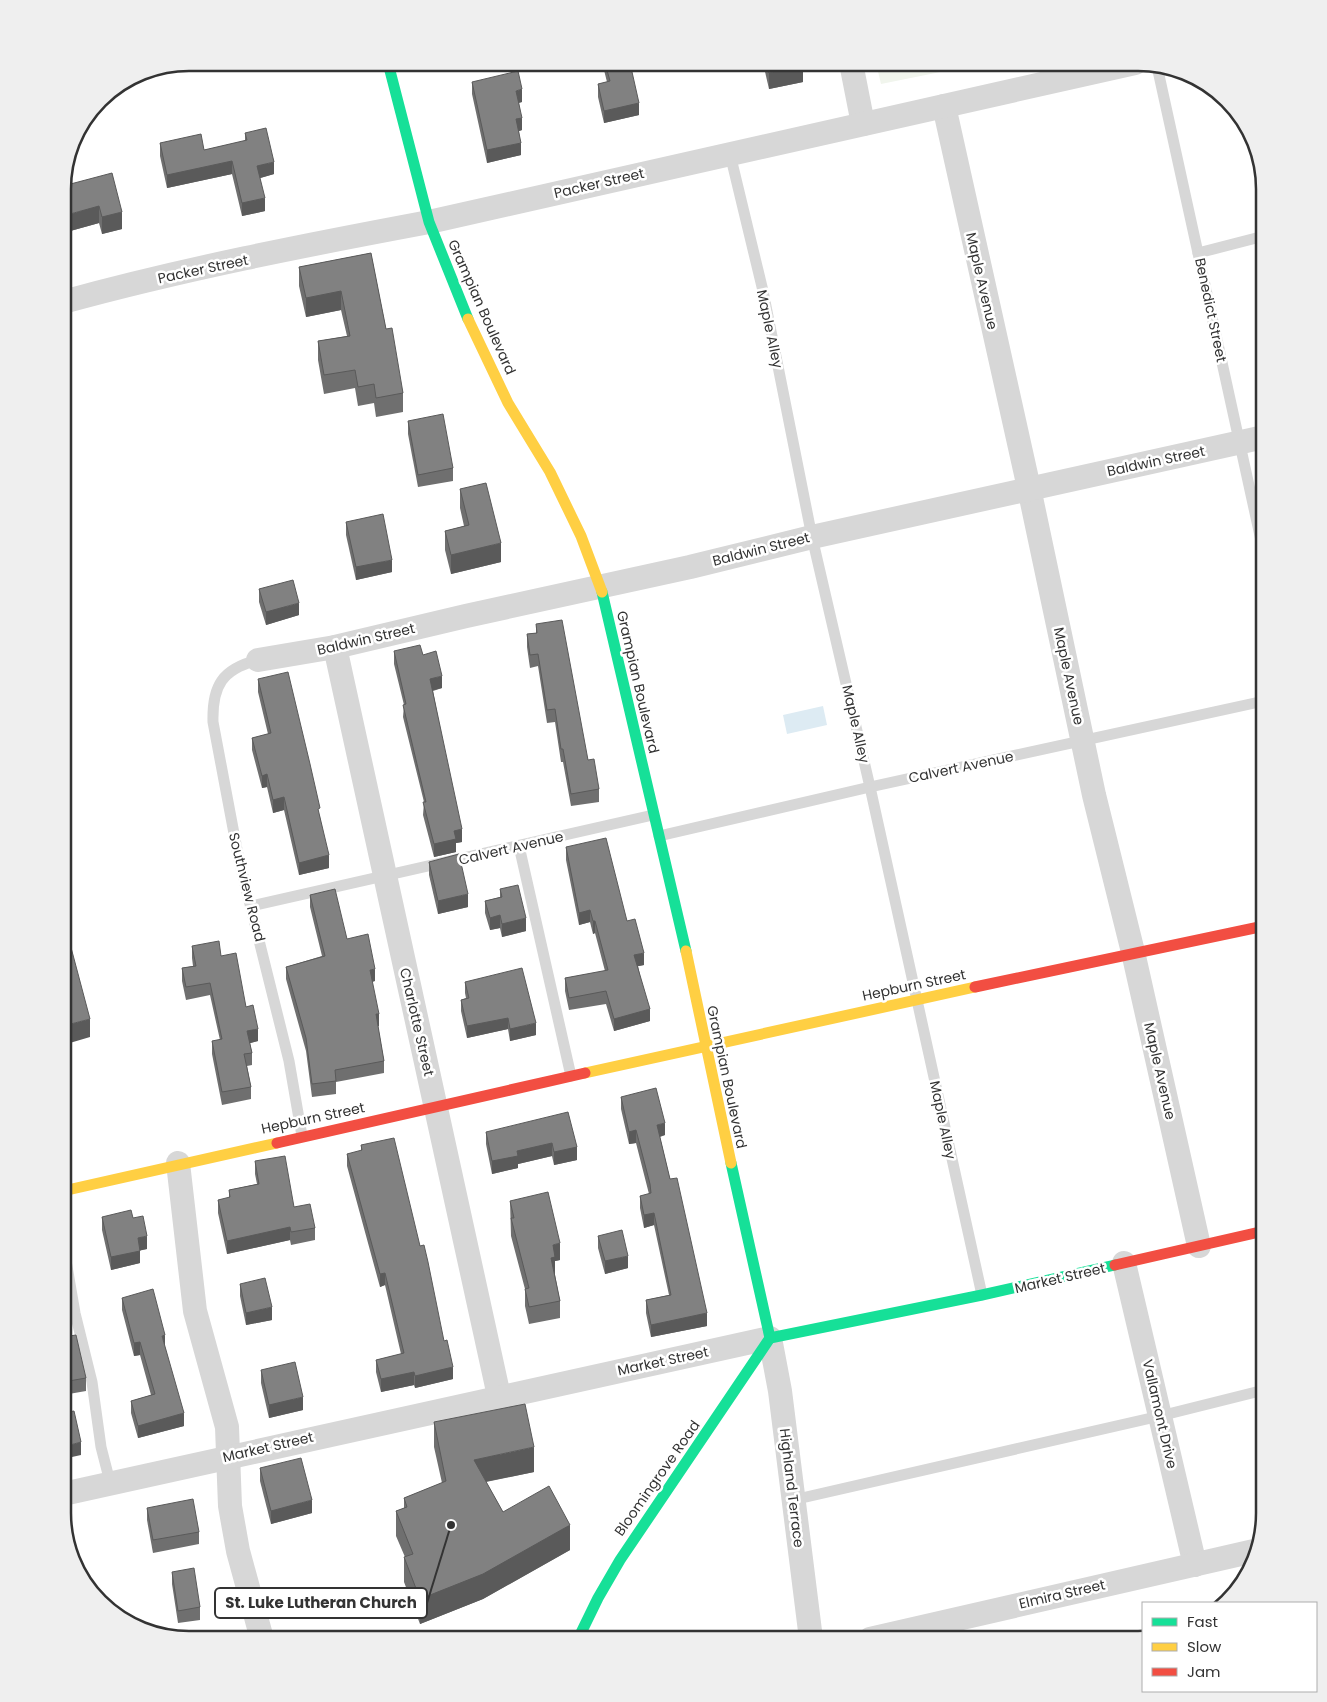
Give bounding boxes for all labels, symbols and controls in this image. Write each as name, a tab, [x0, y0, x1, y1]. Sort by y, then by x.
street label: Packer Street	[552, 163, 646, 203]
street label: Maple Avenue	[961, 230, 1003, 332]
street label: Grampian Boulevard	[443, 236, 521, 378]
street label: Packer Street	[156, 250, 250, 288]
street label: Benedict Street	[1190, 256, 1232, 364]
street label: Maple Alley	[752, 288, 788, 370]
street label: Baldwin Street	[1105, 441, 1207, 481]
street label: Baldwin Street	[710, 527, 812, 571]
street label: Grampian Boulevard	[612, 609, 664, 755]
street label: Baldwin Street	[315, 618, 417, 660]
street label: Maple Avenue	[1049, 625, 1089, 727]
street label: Maple Alley	[837, 683, 875, 765]
street label: Calvert Avenue	[907, 746, 1016, 788]
street label: Calvert Avenue	[457, 826, 566, 870]
street label: Southview Road	[224, 830, 270, 944]
street label: Hepburn Street	[860, 964, 968, 1006]
street label: Charlotte Street	[395, 966, 439, 1078]
street label: Grampian Boulevard	[702, 1004, 752, 1150]
street label: Maple Avenue	[1139, 1020, 1181, 1122]
street label: Maple Alley	[925, 1079, 961, 1161]
street label: Hepburn Street	[259, 1097, 367, 1139]
street label: Market Street	[1013, 1258, 1107, 1298]
street label: Market Street	[616, 1342, 710, 1380]
street label: Vallamont Drive	[1138, 1357, 1182, 1471]
street label: Bloomingrove Road	[609, 1416, 705, 1540]
street label: Market Street	[221, 1427, 315, 1467]
street label: Highland Terrace	[775, 1427, 809, 1549]
street label: Elmira Street	[1017, 1574, 1107, 1614]
callout: St. Luke Lutheran Church	[215, 1588, 427, 1618]
text: St. Luke Lutheran Church	[225, 1592, 417, 1613]
legend	[1142, 1602, 1317, 1692]
text: Fast	[1187, 1611, 1218, 1632]
text: Slow	[1187, 1636, 1222, 1657]
text: Jam	[1187, 1661, 1221, 1682]

